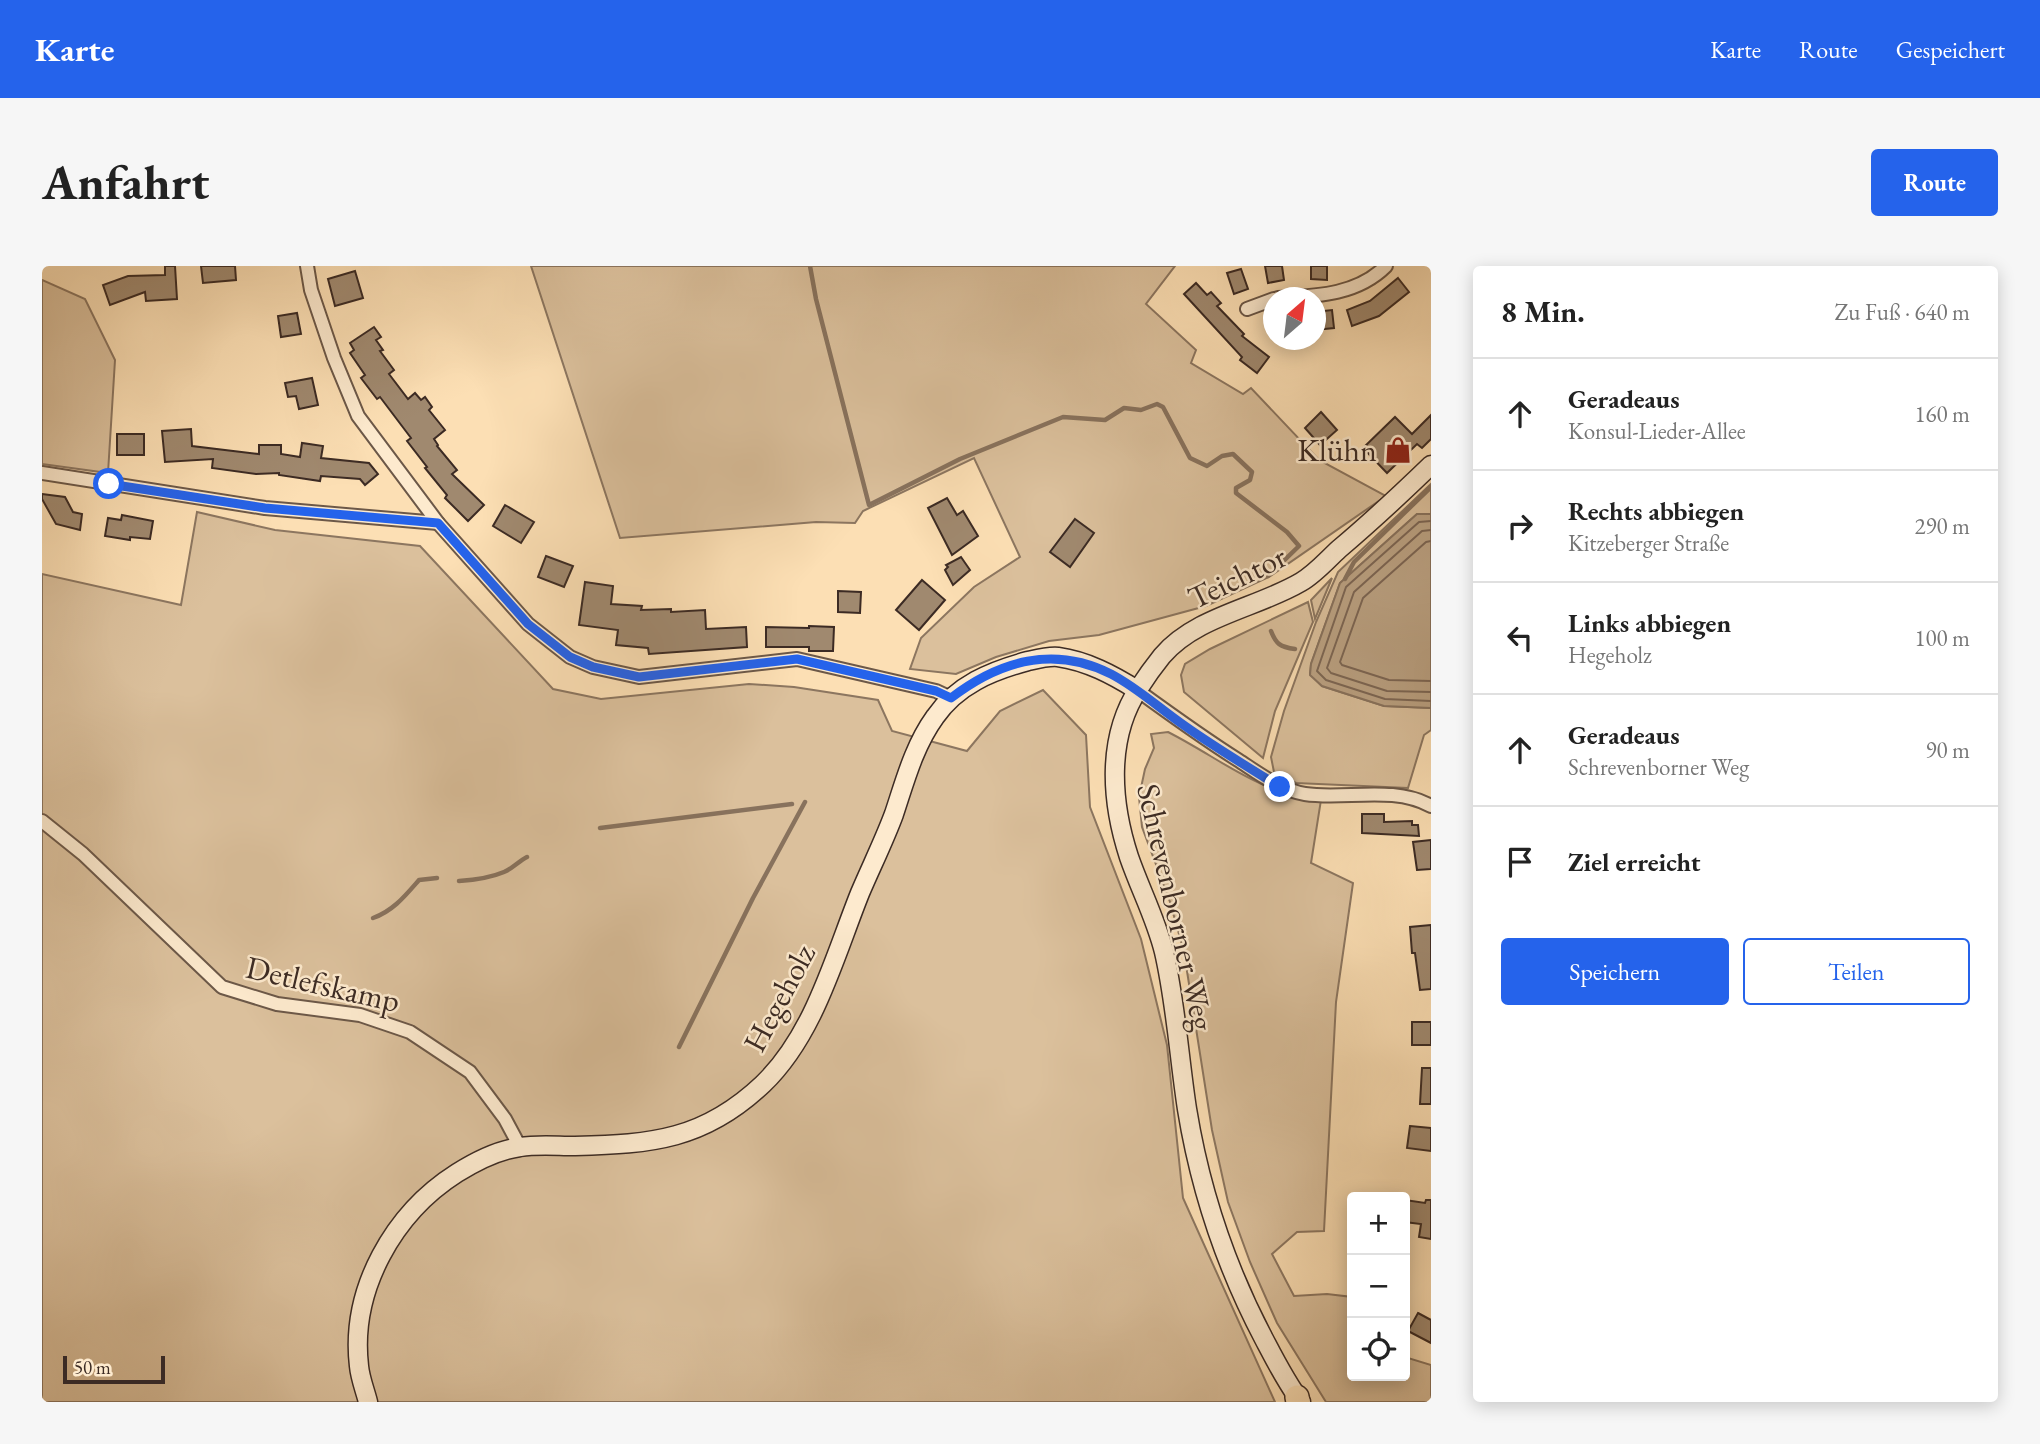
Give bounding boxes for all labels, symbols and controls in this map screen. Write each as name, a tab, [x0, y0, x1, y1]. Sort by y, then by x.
text: Karte	[35, 28, 114, 71]
text: Karte	[1710, 34, 1761, 65]
text: Route	[1799, 34, 1858, 65]
text: Gespeichert	[1896, 34, 2005, 65]
button: Route	[1871, 149, 1998, 216]
text: Anfahrt	[42, 150, 209, 214]
north arrow	[1263, 287, 1326, 350]
text: 8 Min.	[1501, 292, 1585, 331]
text: Zu Fuß · 640 m	[1835, 297, 1970, 327]
text: Geradeaus	[1568, 382, 1680, 416]
icon: ahead	[1501, 395, 1539, 433]
text: 160 m	[1914, 399, 1970, 429]
text: Konsul-Lieder-Allee	[1568, 416, 1746, 446]
place label: Klühn	[1297, 429, 1377, 471]
shop icon: Klühn	[1383, 435, 1413, 465]
route start	[93, 468, 124, 499]
text: Rechts abbiegen	[1568, 494, 1744, 528]
icon: right	[1501, 507, 1539, 545]
text: 290 m	[1914, 511, 1970, 541]
text: Kitzeberger Straße	[1568, 528, 1729, 558]
street label: Teichtor	[1181, 535, 1293, 619]
text: Links abbiegen	[1568, 606, 1731, 640]
icon: left	[1501, 619, 1539, 657]
text: 100 m	[1914, 623, 1970, 653]
text: Hegeholz	[1568, 640, 1652, 670]
text: Geradeaus	[1568, 718, 1680, 752]
icon: ahead	[1501, 731, 1539, 769]
text: 90 m	[1925, 735, 1970, 765]
text: Schrevenborner Weg	[1568, 752, 1749, 782]
route end	[1264, 771, 1295, 802]
street label: Schrevenborner Weg	[1127, 779, 1225, 1036]
icon: arrive	[1501, 843, 1539, 881]
text: Ziel erreicht	[1568, 845, 1700, 879]
street label: Hegeholz	[733, 937, 825, 1059]
button: Speichern	[1501, 938, 1729, 1005]
button: Teilen	[1743, 938, 1970, 1005]
street label: Detlefskamp	[242, 946, 404, 1022]
map controls	[1347, 1192, 1410, 1381]
button: +	[1347, 1192, 1410, 1255]
button: −	[1347, 1255, 1410, 1318]
button: locate	[1347, 1318, 1410, 1381]
scale bar	[63, 1353, 164, 1385]
text: 50 m	[74, 1355, 111, 1380]

